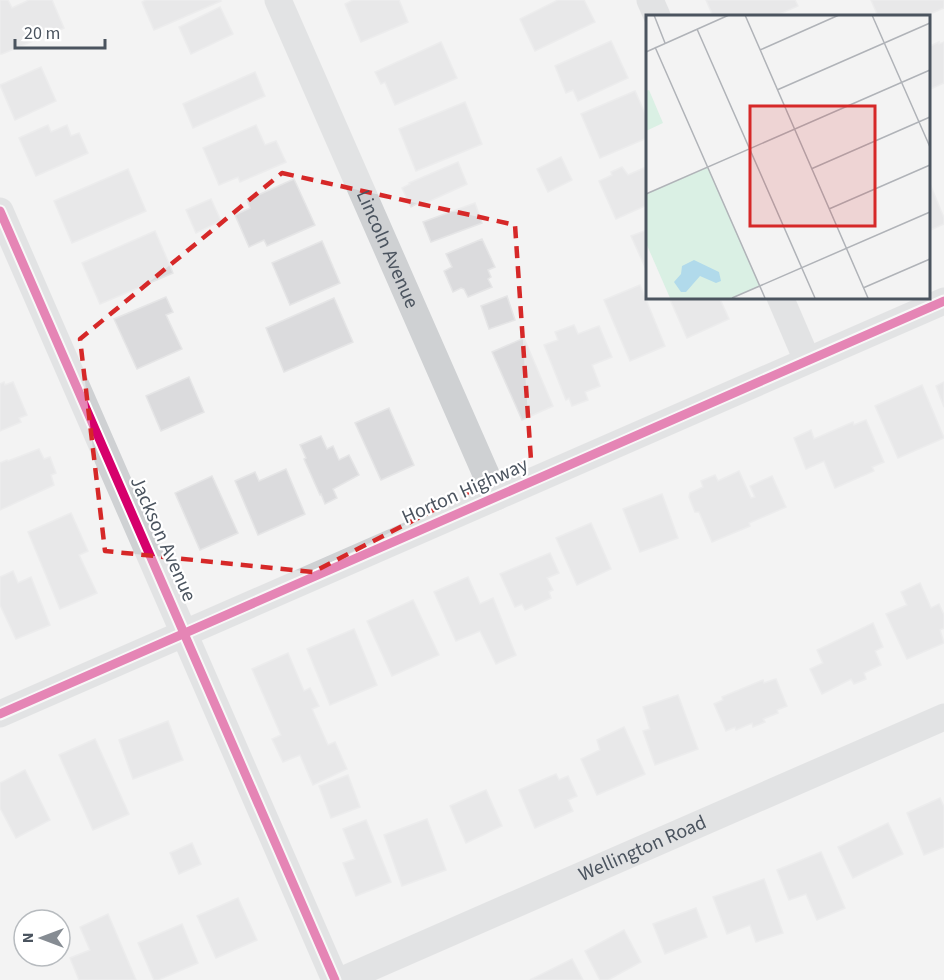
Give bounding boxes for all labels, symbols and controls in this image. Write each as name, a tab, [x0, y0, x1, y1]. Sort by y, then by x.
scale bar	[15, 12, 105, 50]
inset map	[646, 15, 929, 298]
text: 20 m	[24, 21, 60, 46]
street label: Lincoln Avenue	[349, 185, 426, 313]
street label: Horton Highway	[397, 450, 533, 531]
street label: Jackson Avenue	[123, 472, 203, 606]
street label: Wellington Road	[574, 808, 711, 889]
north arrow	[12, 908, 72, 968]
text: N	[17, 933, 39, 943]

